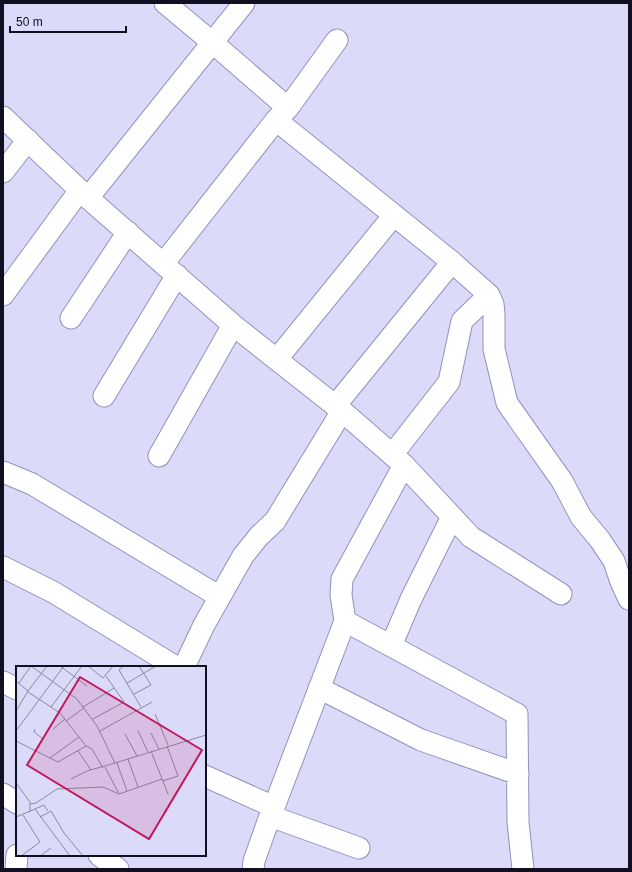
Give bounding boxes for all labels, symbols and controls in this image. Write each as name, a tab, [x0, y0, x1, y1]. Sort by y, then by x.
scale bar	[10, 8, 126, 34]
text: 50 m	[16, 15, 43, 29]
inset map	[16, 666, 206, 856]

